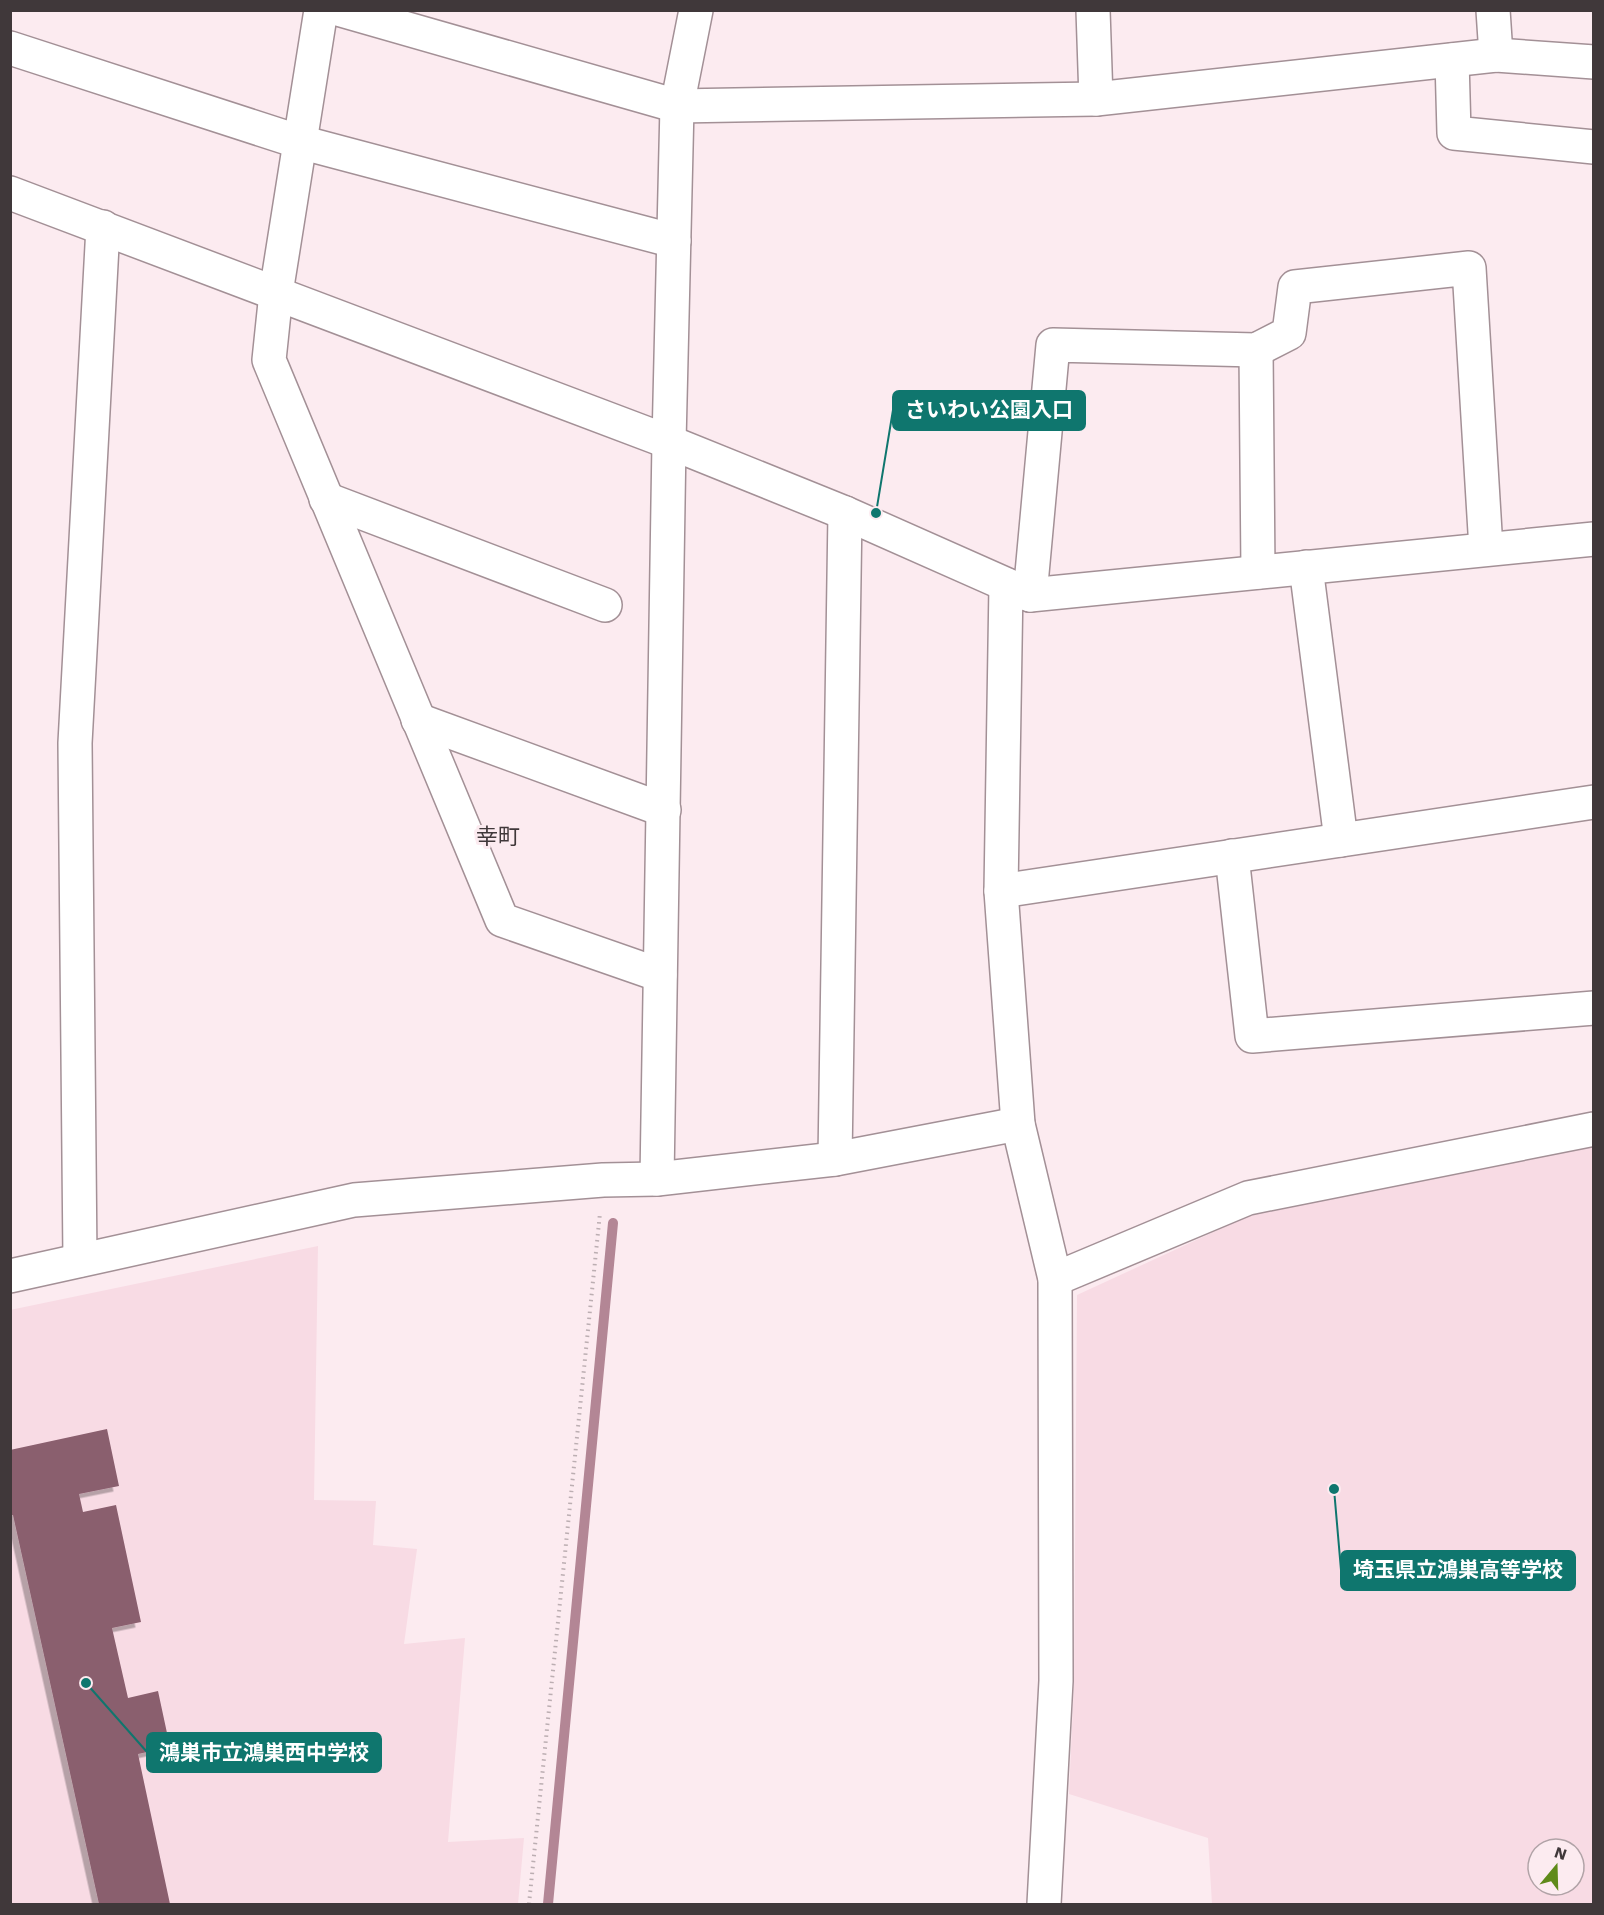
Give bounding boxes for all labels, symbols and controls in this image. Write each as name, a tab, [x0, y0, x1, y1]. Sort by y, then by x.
callout: さいわい公園入口	[893, 391, 1085, 430]
text: さいわい公園入口	[905, 397, 1073, 422]
district label: 幸町	[476, 824, 520, 849]
callout: 埼玉県立鴻巣高等学校	[1341, 1551, 1575, 1590]
text: 埼玉県立鴻巣高等学校	[1353, 1557, 1563, 1582]
callout: 鴻巣市立鴻巣西中学校	[147, 1733, 381, 1772]
text: 鴻巣市立鴻巣西中学校	[159, 1740, 369, 1765]
north arrow	[1526, 1837, 1586, 1897]
text: N	[1552, 1842, 1569, 1864]

